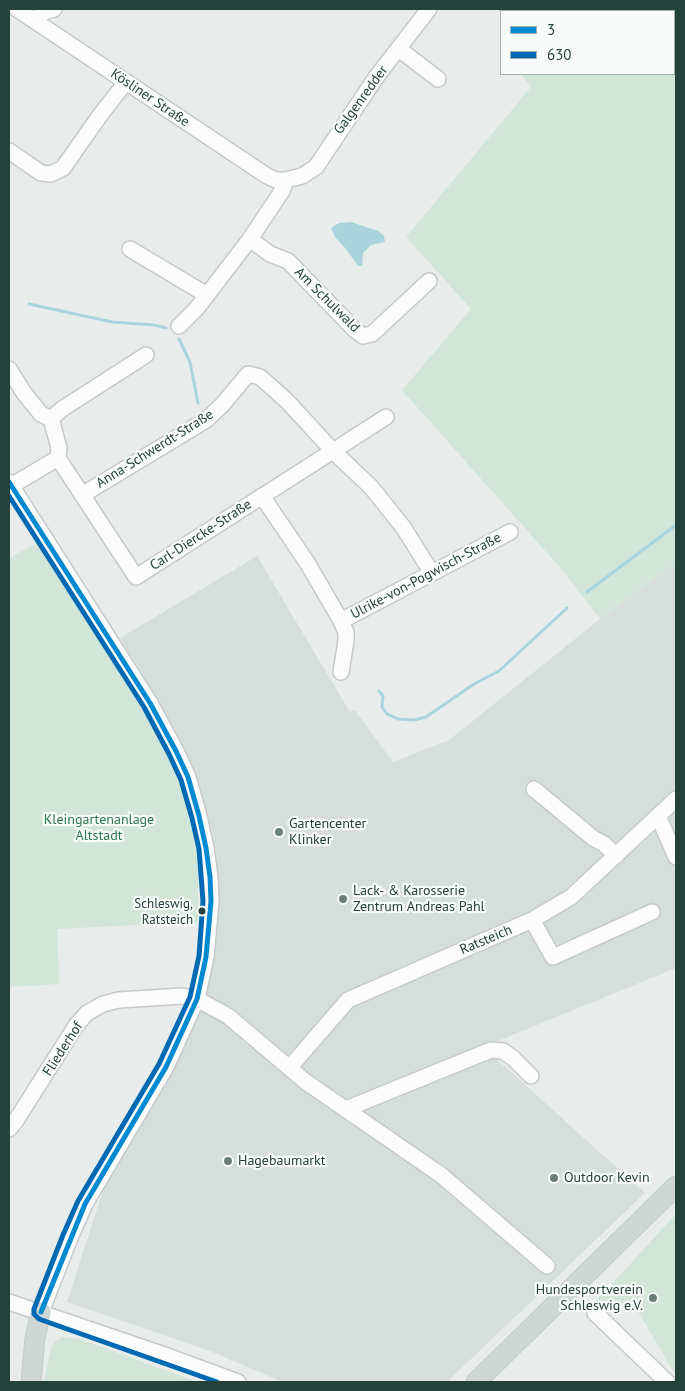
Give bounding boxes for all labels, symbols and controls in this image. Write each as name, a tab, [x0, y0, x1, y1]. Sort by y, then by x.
legend	[500, 10, 675, 75]
text: 3	[547, 20, 555, 39]
text: 630	[547, 45, 572, 64]
street label: Galgenredder	[330, 62, 392, 138]
street label: Kösliner Straße	[107, 65, 193, 131]
street label: Am Schulwald	[291, 264, 363, 336]
street label: Anna-Schwerdt-Straße	[93, 406, 217, 492]
street label: Carl-Diercke-Straße	[147, 496, 255, 574]
street label: Ulrike-von-Pogwisch-Straße	[348, 529, 504, 623]
park label: Kleingartenanlage Altstadt	[44, 812, 154, 844]
place label: Gartencenter Klinker	[289, 816, 366, 849]
marker: Gartencenter Klinker	[273, 826, 285, 838]
place label: Lack- & Karosserie Zentrum Andreas Pahl	[353, 883, 485, 916]
marker: Lack- & Karosserie Zentrum Andreas Pahl	[337, 893, 349, 905]
place label: Schleswig, Ratsteich	[134, 896, 193, 927]
marker: Schleswig, Ratsteich	[197, 906, 207, 916]
street label: Ratsteich	[457, 921, 515, 959]
street label: Fliederhof	[39, 1019, 87, 1079]
place label: Hagebaumarkt	[238, 1153, 326, 1169]
marker: Hagebaumarkt	[222, 1155, 234, 1167]
place label: Outdoor Kevin	[564, 1170, 650, 1186]
marker: Outdoor Kevin	[548, 1172, 560, 1184]
place label: Hundesportverein Schleswig e.V.	[536, 1282, 643, 1314]
marker: Hundesportverein Schleswig e.V.	[647, 1292, 659, 1304]

